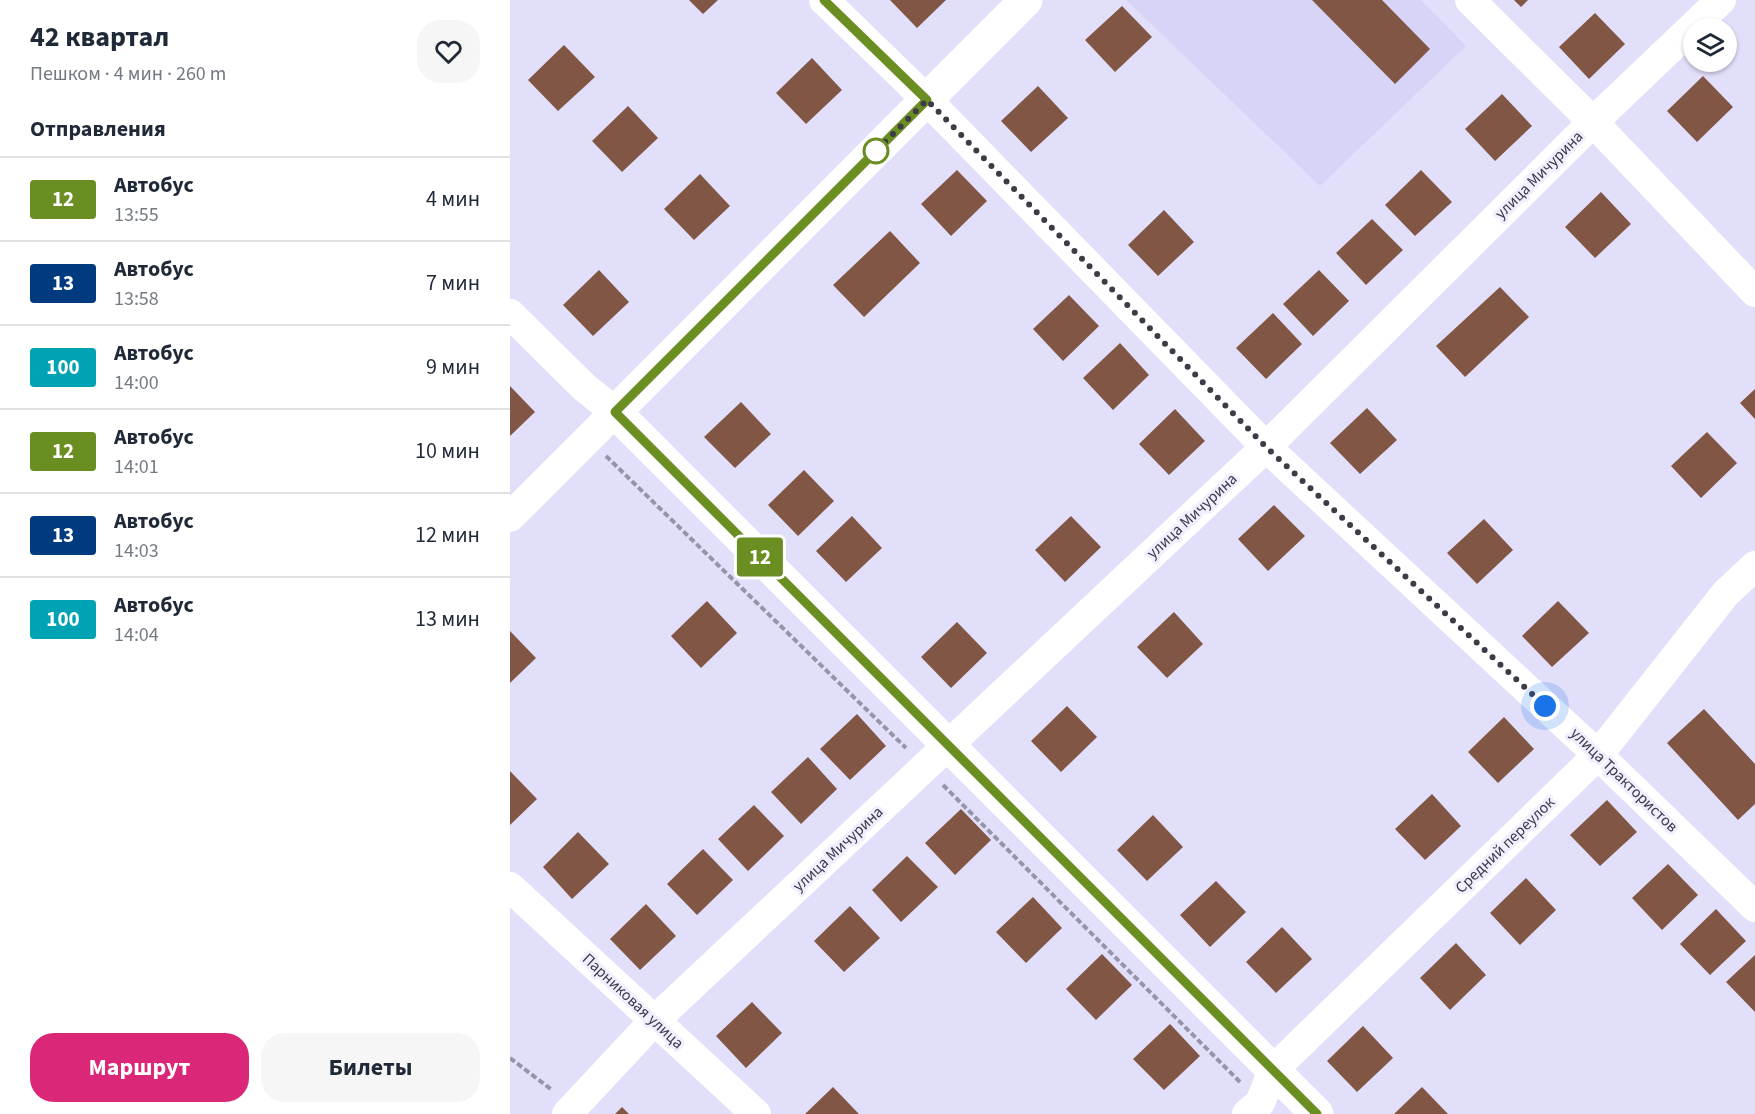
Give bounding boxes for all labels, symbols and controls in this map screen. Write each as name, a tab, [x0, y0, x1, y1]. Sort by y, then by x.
text: 42 квартал	[30, 17, 169, 57]
map controls	[1683, 18, 1737, 72]
button: layers	[1683, 18, 1737, 72]
button: heart	[417, 20, 480, 83]
text: Пешком · 4 мин · 260 m	[30, 60, 226, 88]
text: Отправления	[30, 113, 166, 145]
street label: улица Мичурина	[1490, 126, 1588, 224]
unlabelled marker	[863, 138, 889, 164]
text: Автобус	[114, 169, 194, 201]
text: 4 мин	[426, 183, 480, 215]
text: 12	[52, 184, 74, 214]
text: 13:55	[114, 201, 159, 229]
text: Автобус	[114, 253, 194, 285]
text: 7 мин	[426, 267, 480, 299]
text: 13	[52, 268, 74, 298]
text: 13:58	[114, 285, 159, 313]
text: Автобус	[114, 337, 194, 369]
text: 9 мин	[426, 351, 480, 383]
text: 100	[46, 352, 80, 382]
text: 14:00	[114, 369, 159, 397]
text: Автобус	[114, 421, 194, 453]
text: 10 мин	[415, 435, 480, 467]
text: 12	[52, 436, 74, 466]
text: 14:01	[114, 453, 159, 481]
street label: улица Мичурина	[1142, 468, 1242, 564]
text: Автобус	[114, 505, 194, 537]
text: 12 мин	[415, 519, 480, 551]
text: 13	[52, 520, 74, 550]
text: 14:03	[114, 537, 159, 565]
line badge: 12	[733, 538, 787, 576]
text: 12	[749, 542, 771, 572]
text: Автобус	[114, 589, 194, 621]
text: 13 мин	[415, 603, 480, 635]
text: 100	[46, 604, 80, 634]
text: 14:04	[114, 621, 159, 649]
your location	[1530, 691, 1560, 721]
street label: улица Трактористов	[1565, 723, 1683, 837]
street label: Средний переулок	[1450, 792, 1560, 898]
street label: улица Мичурина	[788, 801, 888, 897]
street label: Парниковая улица	[578, 948, 688, 1054]
button: Маршрут	[30, 1033, 249, 1102]
button: Билеты	[261, 1033, 480, 1102]

